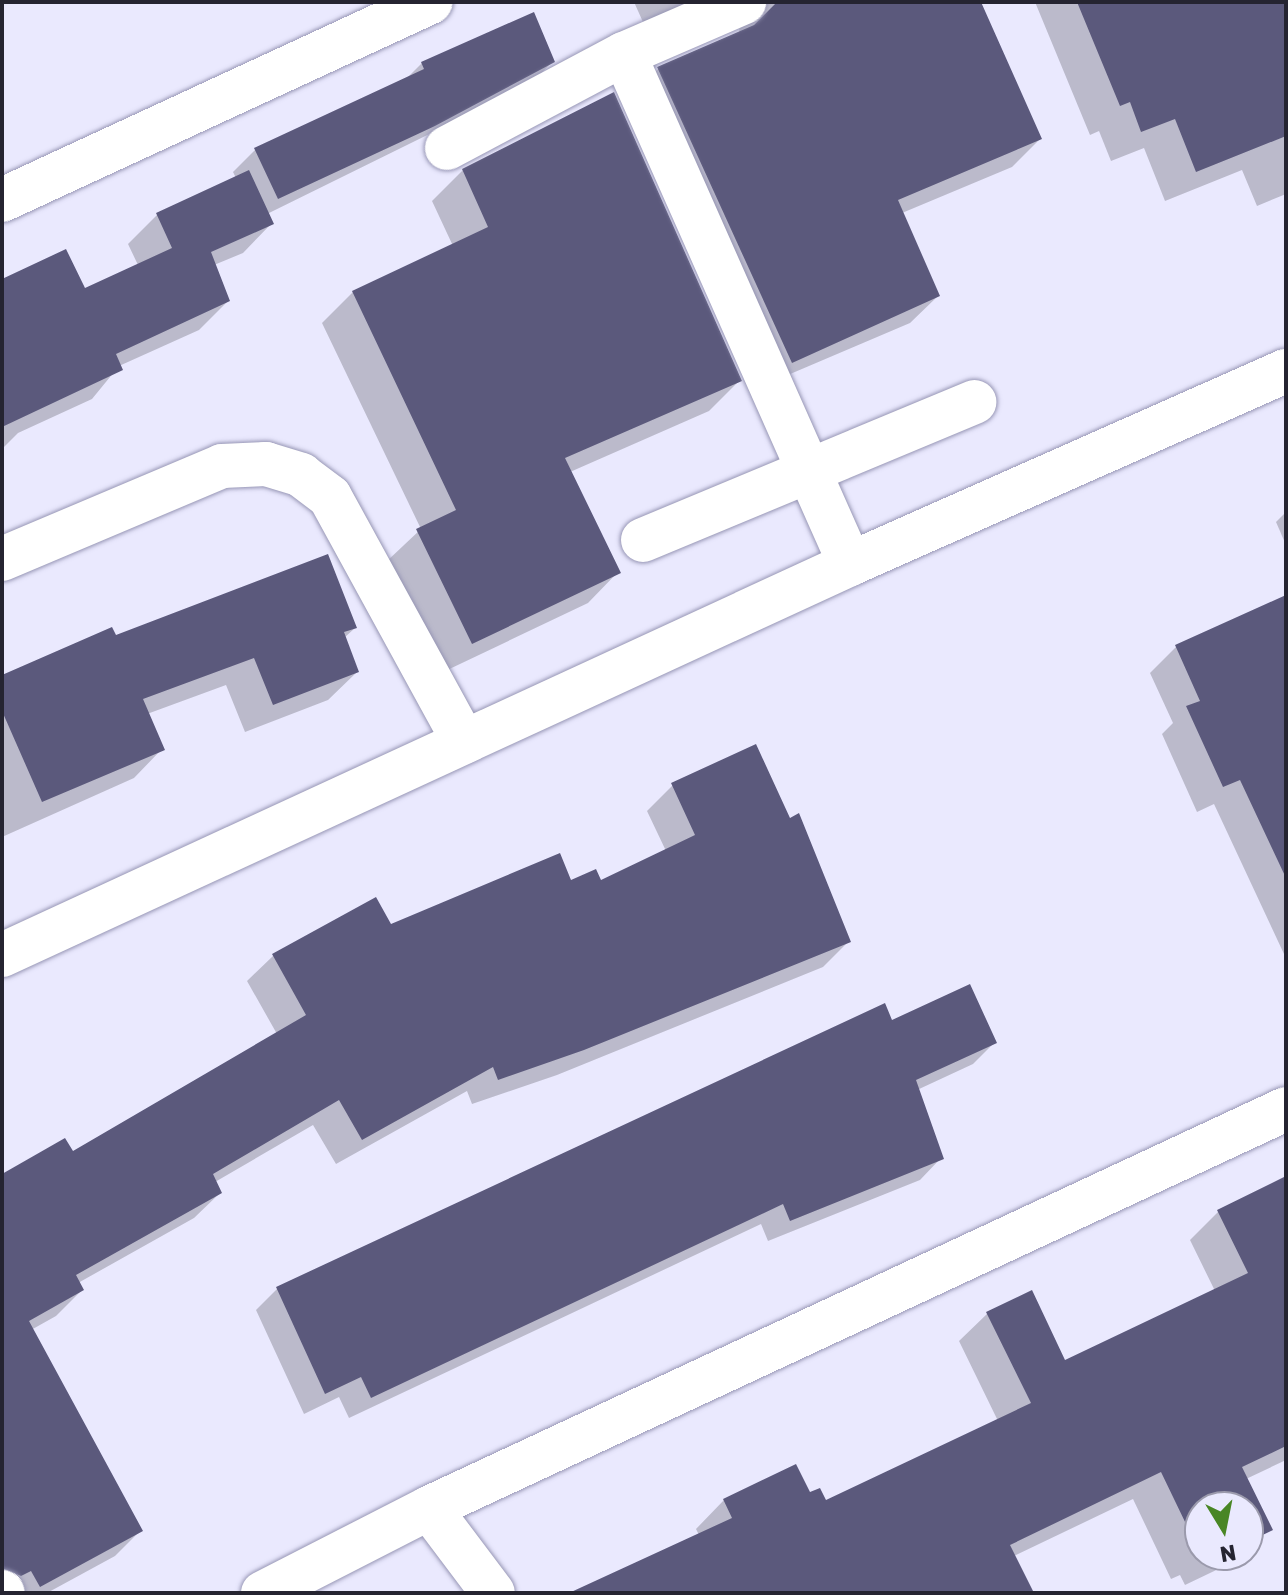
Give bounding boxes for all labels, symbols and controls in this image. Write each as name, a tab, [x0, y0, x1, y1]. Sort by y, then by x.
north arrow	[1184, 1491, 1264, 1571]
text: N	[1218, 1538, 1238, 1568]

